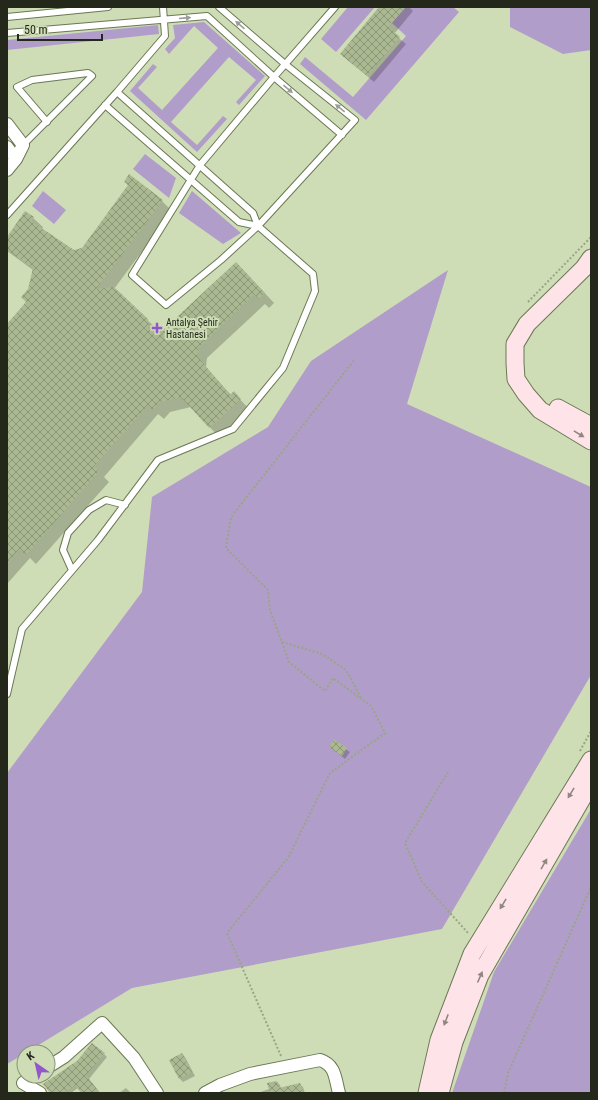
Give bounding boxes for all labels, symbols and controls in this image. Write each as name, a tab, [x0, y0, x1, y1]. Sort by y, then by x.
one-way arrow	[179, 15, 191, 22]
scale bar	[18, 16, 102, 42]
one-way arrow	[235, 20, 245, 29]
text: 50 m	[24, 23, 48, 37]
one-way arrow	[282, 84, 293, 93]
one-way arrow	[334, 104, 345, 113]
place label: Antalya Şehir Hastanesi	[166, 317, 218, 340]
marker: Antalya Şehir Hastanesi	[151, 322, 163, 334]
one-way arrow	[573, 430, 585, 437]
one-way arrow	[567, 787, 574, 799]
one-way arrow	[541, 858, 548, 870]
one-way arrow	[499, 899, 507, 909]
one-way arrow	[477, 971, 483, 982]
one-way arrow	[443, 1015, 449, 1027]
north arrow	[16, 1044, 56, 1084]
text: K	[25, 1049, 38, 1063]

